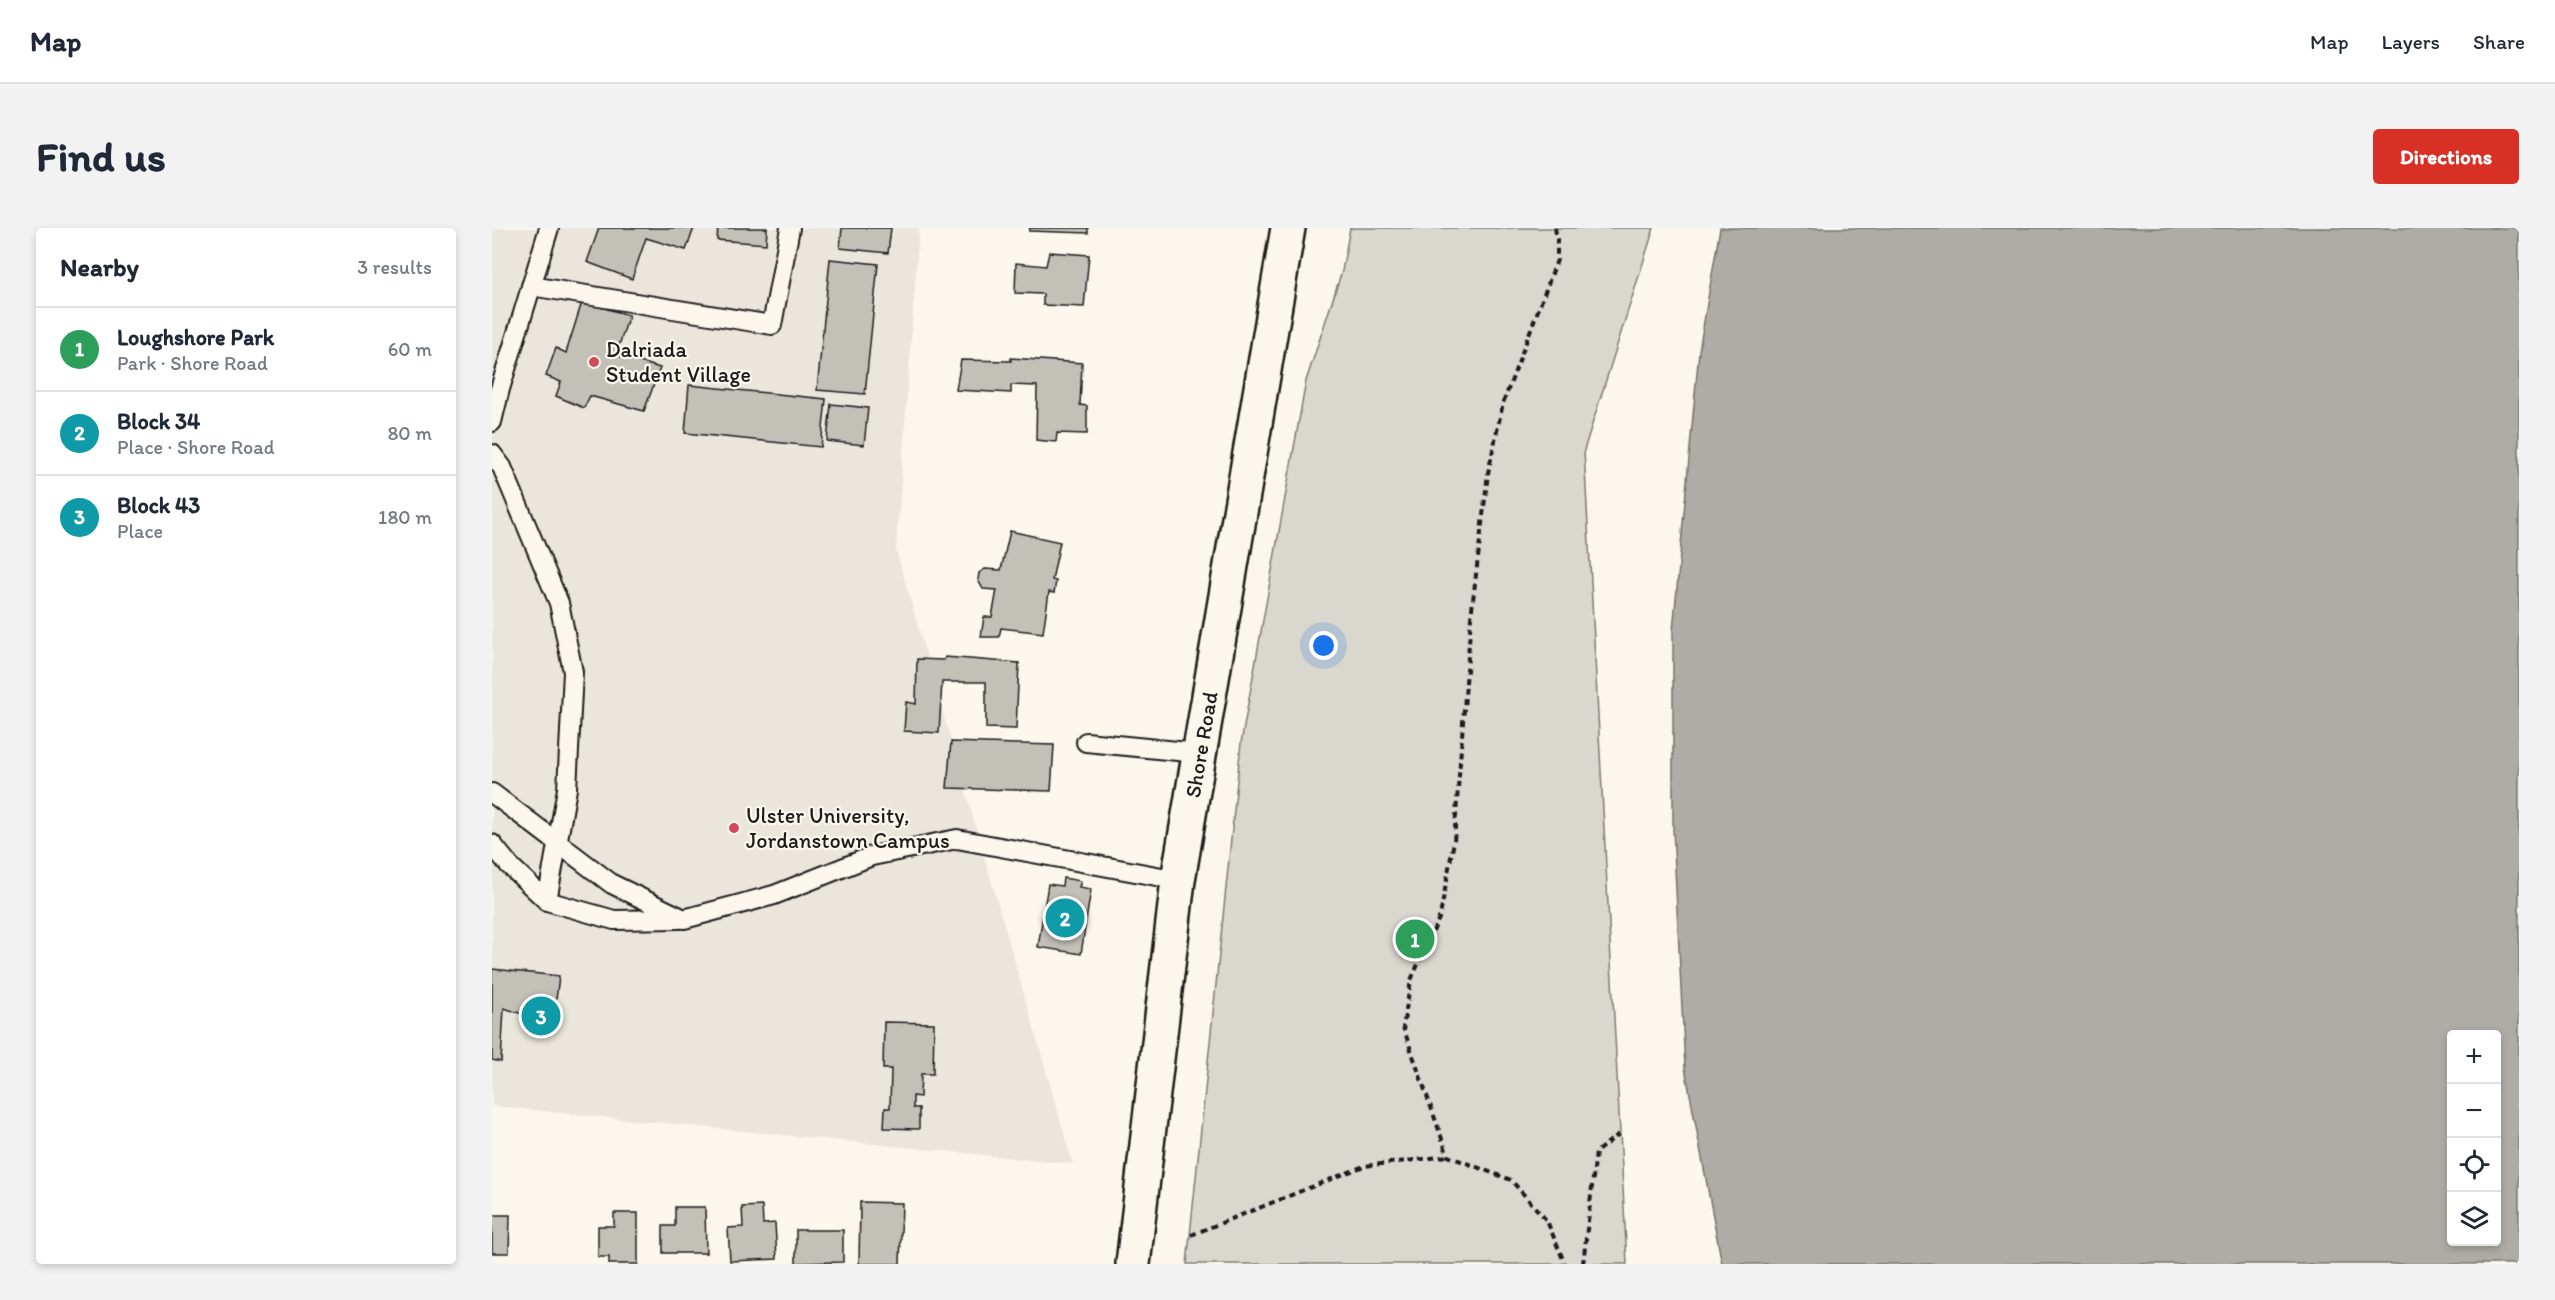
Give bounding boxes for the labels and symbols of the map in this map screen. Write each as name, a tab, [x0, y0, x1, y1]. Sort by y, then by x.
place label: Dalriada Student Village	[606, 336, 751, 388]
marker: Dalriada Student Village	[587, 355, 601, 369]
your location	[1309, 631, 1338, 660]
street label: Shore Road	[1179, 689, 1224, 800]
place label: Ulster University, Jordanstown Campus	[746, 802, 950, 854]
marker: Ulster University, Jordanstown Campus	[727, 821, 741, 835]
pin: 2	[1046, 896, 1084, 940]
pin: 1	[1396, 916, 1434, 962]
pin: 3	[521, 994, 560, 1038]

